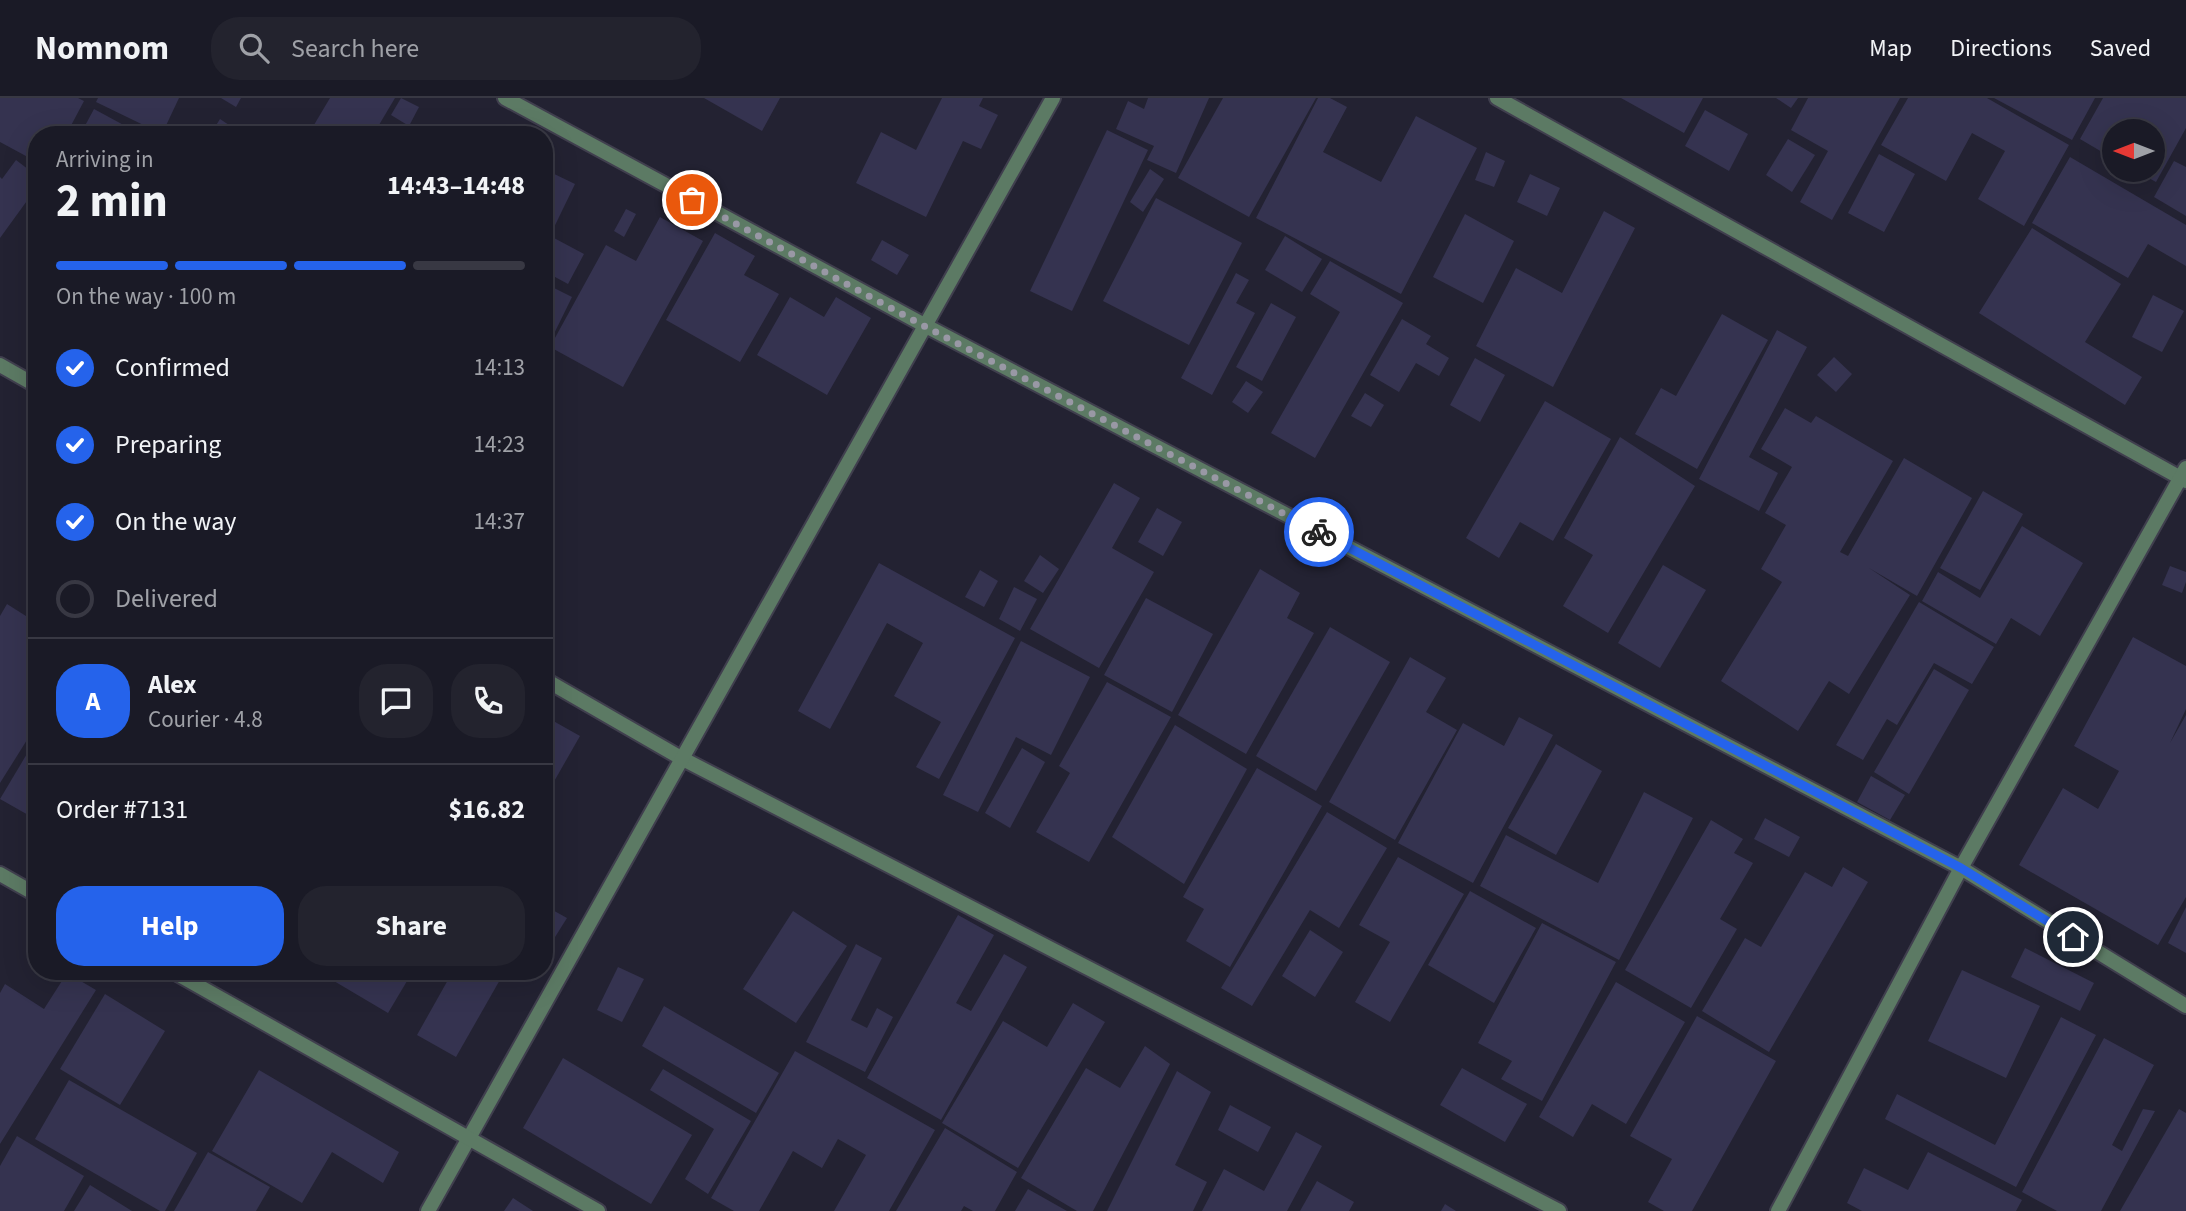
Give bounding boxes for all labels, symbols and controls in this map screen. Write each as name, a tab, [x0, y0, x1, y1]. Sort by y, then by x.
search box	[211, 17, 701, 80]
text: Nomnom	[35, 25, 169, 72]
icon: search	[235, 29, 273, 67]
text: Search here	[291, 30, 419, 67]
text: Map	[1869, 31, 1912, 66]
text: Directions	[1950, 31, 2052, 66]
text: Saved	[2090, 31, 2151, 66]
north arrow	[2102, 119, 2165, 182]
map controls	[2102, 119, 2165, 182]
text: Arriving in	[56, 143, 154, 176]
text: 14:43–14:48	[387, 167, 525, 204]
text: 2 min	[56, 169, 168, 234]
pin	[662, 170, 722, 230]
icon: bag	[673, 181, 711, 219]
text: On the way · 100 m	[56, 280, 236, 313]
icon: check	[56, 349, 94, 387]
text: Confirmed	[115, 349, 230, 386]
text: 14:13	[474, 351, 525, 384]
icon: check	[56, 426, 94, 464]
text: Preparing	[115, 426, 221, 463]
text: 14:23	[474, 428, 525, 461]
courier	[1284, 497, 1354, 567]
icon: check	[56, 503, 94, 541]
text: On the way	[115, 503, 236, 540]
text: 14:37	[474, 505, 525, 538]
icon: bike	[1300, 513, 1338, 551]
text: Delivered	[115, 580, 218, 617]
button: chat	[359, 664, 433, 738]
button: phone	[451, 664, 525, 738]
text: Alex	[148, 666, 197, 703]
text: A	[86, 683, 100, 720]
text: Courier · 4.8	[148, 703, 263, 736]
text: Order #7131	[56, 791, 188, 828]
text: $16.82	[449, 791, 525, 828]
button: Help	[56, 886, 284, 966]
button: Share	[298, 886, 525, 966]
pin	[2043, 907, 2103, 967]
icon: home	[2054, 918, 2092, 956]

